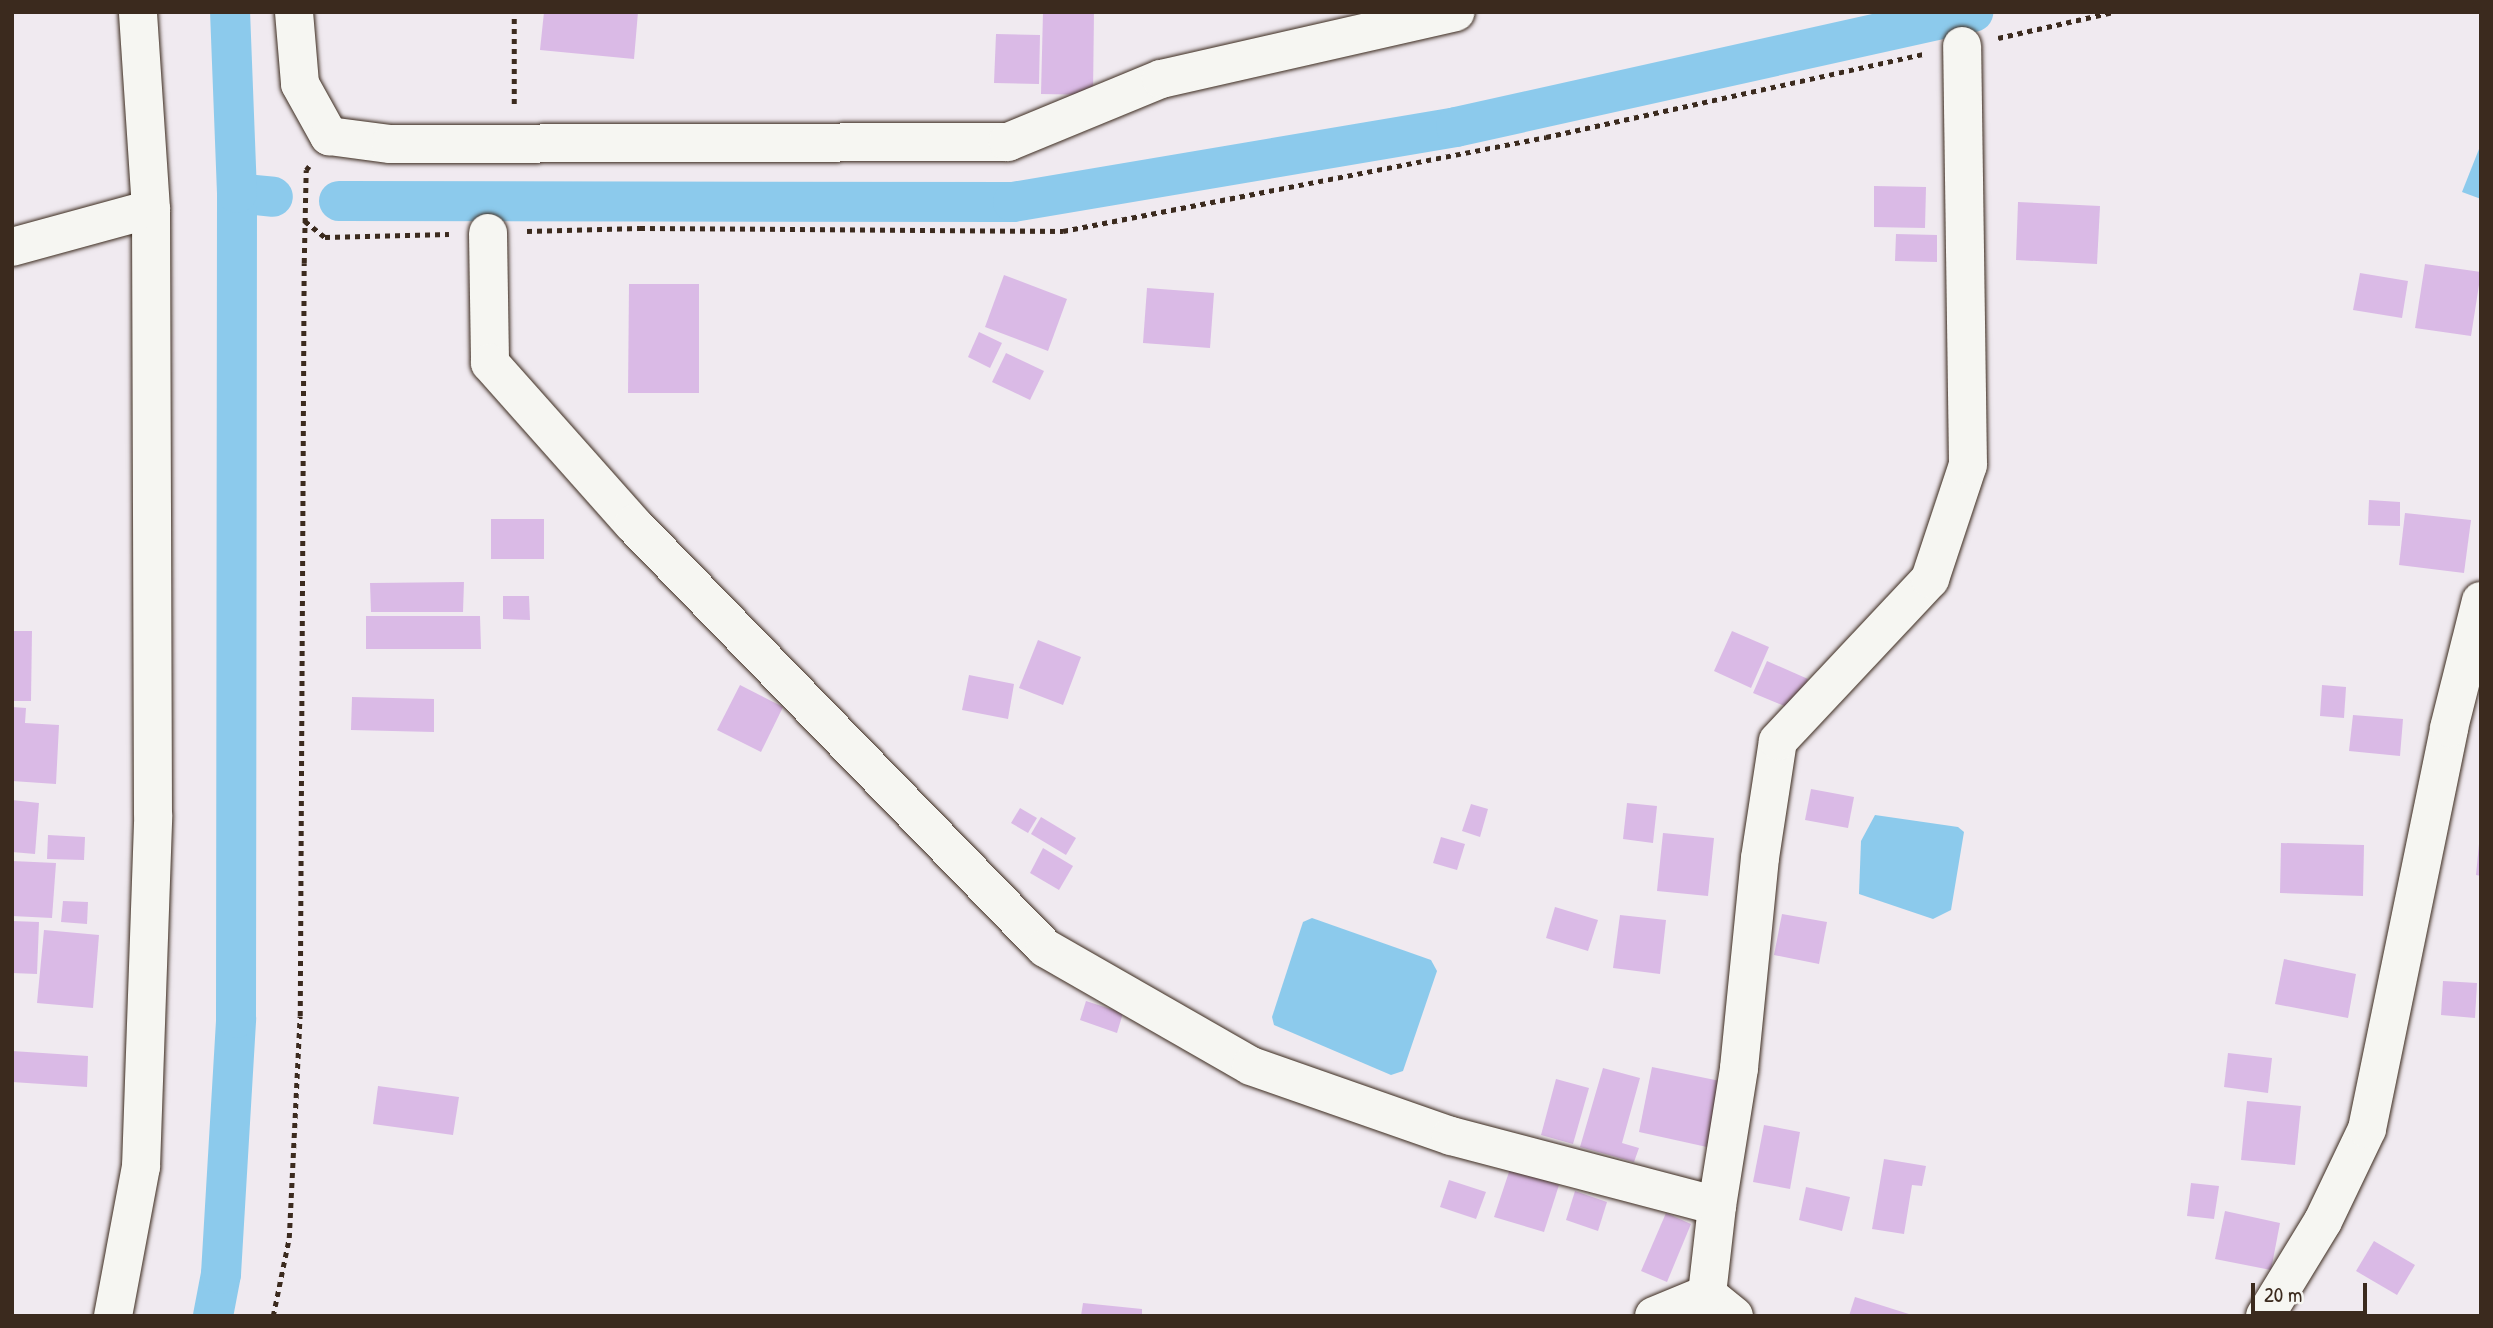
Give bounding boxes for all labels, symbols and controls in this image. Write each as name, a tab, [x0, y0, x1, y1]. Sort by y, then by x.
scale bar	[2255, 1268, 2370, 1312]
text: 20 m	[2264, 1280, 2302, 1309]

